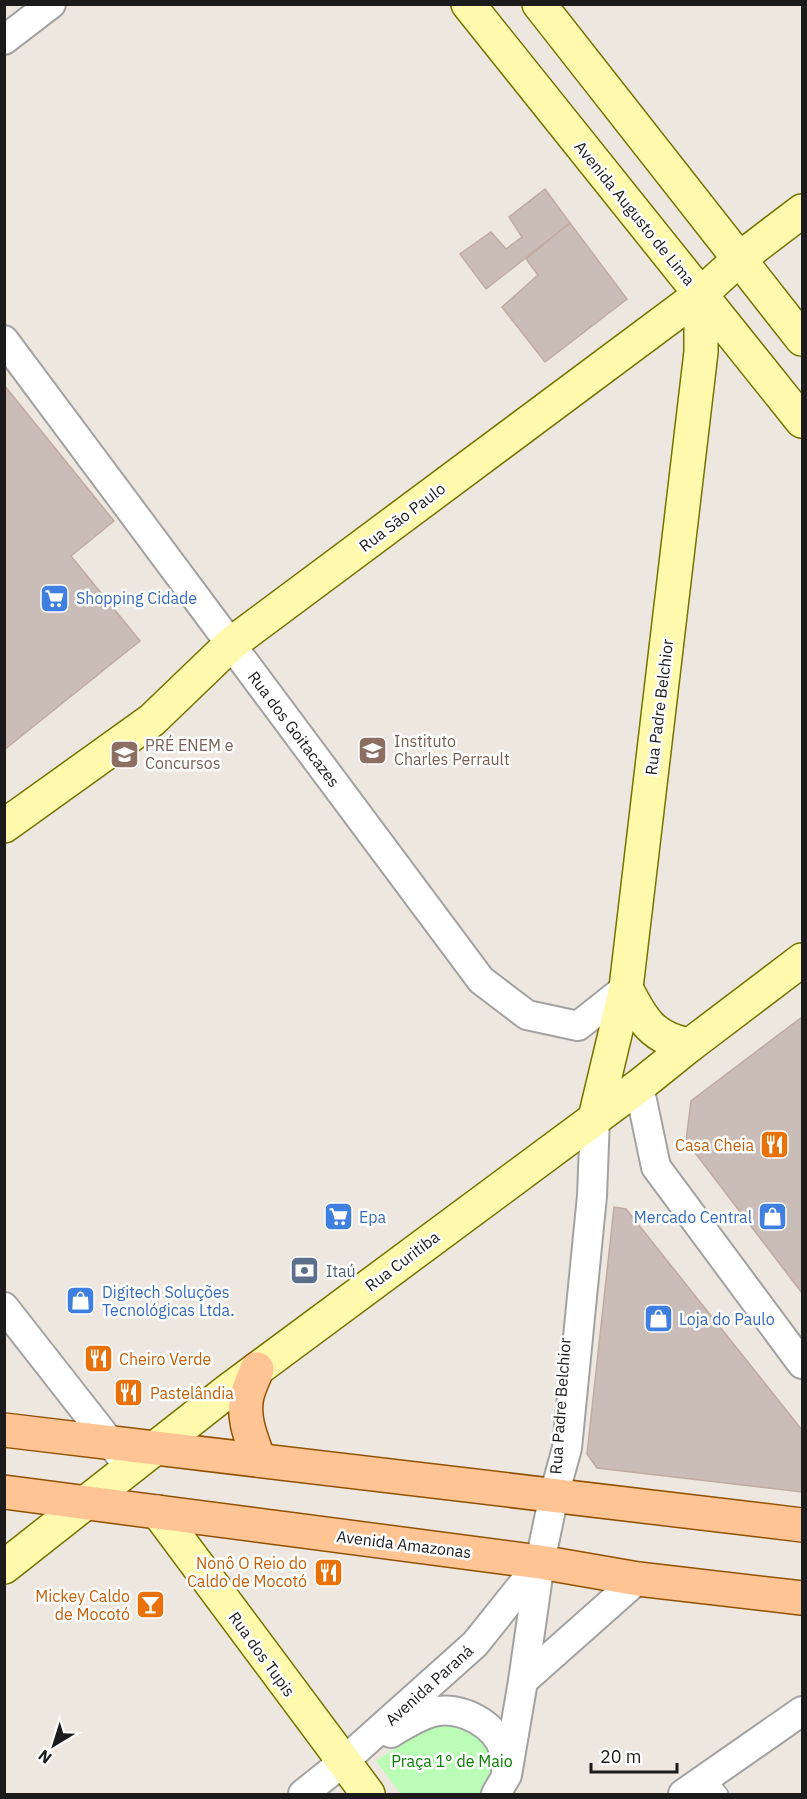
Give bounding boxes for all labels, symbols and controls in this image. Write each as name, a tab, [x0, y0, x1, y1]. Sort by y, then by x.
street label: Avenida Augusto de Lima	[570, 137, 700, 290]
street label: Rua São Paulo	[355, 478, 449, 556]
supermarket icon: Shopping Cidade	[39, 582, 71, 614]
place label: Shopping Cidade	[76, 588, 197, 608]
street label: Rua Padre Belchior	[641, 638, 677, 776]
street label: Rua dos Goitacazes	[244, 667, 344, 791]
place label: Instituto Charles Perrault	[394, 731, 510, 769]
place label: PRÉ ENEM e Concursos	[145, 734, 234, 773]
school or university icon: Instituto Charles Perrault	[357, 734, 389, 766]
school or university icon: PRÉ ENEM e Concursos	[108, 738, 140, 770]
restaurant icon: Casa Cheia	[759, 1129, 791, 1161]
place label: Casa Cheia	[675, 1135, 754, 1155]
supermarket icon: Epa	[322, 1201, 354, 1233]
shop icon: Mercado Central	[757, 1201, 789, 1233]
place label: Epa	[359, 1207, 387, 1227]
place label: Mercado Central	[634, 1207, 752, 1227]
street label: Rua Curitiba	[361, 1226, 444, 1295]
bank icon: Itaú	[289, 1255, 321, 1287]
place label: Itaú	[326, 1261, 356, 1281]
place label: Digitech Soluções Tecnológicas Ltda.	[102, 1282, 235, 1320]
shop icon: Digitech Soluções Tecnológicas Ltda.	[65, 1285, 97, 1317]
shop icon: Loja do Paulo	[642, 1303, 674, 1335]
place label: Loja do Paulo	[679, 1309, 775, 1329]
street label: Rua Padre Belchior	[545, 1337, 575, 1475]
restaurant icon: Cheiro Verde	[82, 1343, 114, 1375]
place label: Cheiro Verde	[119, 1349, 211, 1369]
restaurant icon: Pastelândia	[113, 1377, 145, 1409]
place label: Pastelândia	[150, 1383, 234, 1403]
street label: Avenida Amazonas	[335, 1526, 473, 1562]
place label: Nonô O Reio do Caldo de Mocotó	[187, 1553, 307, 1591]
restaurant icon: Nonô O Reio do Caldo de Mocotó	[312, 1556, 344, 1588]
place label: Mickey Caldo de Mocotó	[35, 1586, 130, 1624]
bar icon: Mickey Caldo de Mocotó	[135, 1589, 167, 1621]
street label: Rua dos Tupis	[225, 1608, 299, 1700]
street label: Avenida Paraná	[381, 1640, 477, 1730]
north arrow	[24, 1715, 84, 1775]
scale bar	[591, 1736, 676, 1774]
text: N	[34, 1745, 55, 1768]
text: 20 m	[600, 1745, 642, 1768]
park label: Praça 1° de Maio	[391, 1751, 513, 1771]

